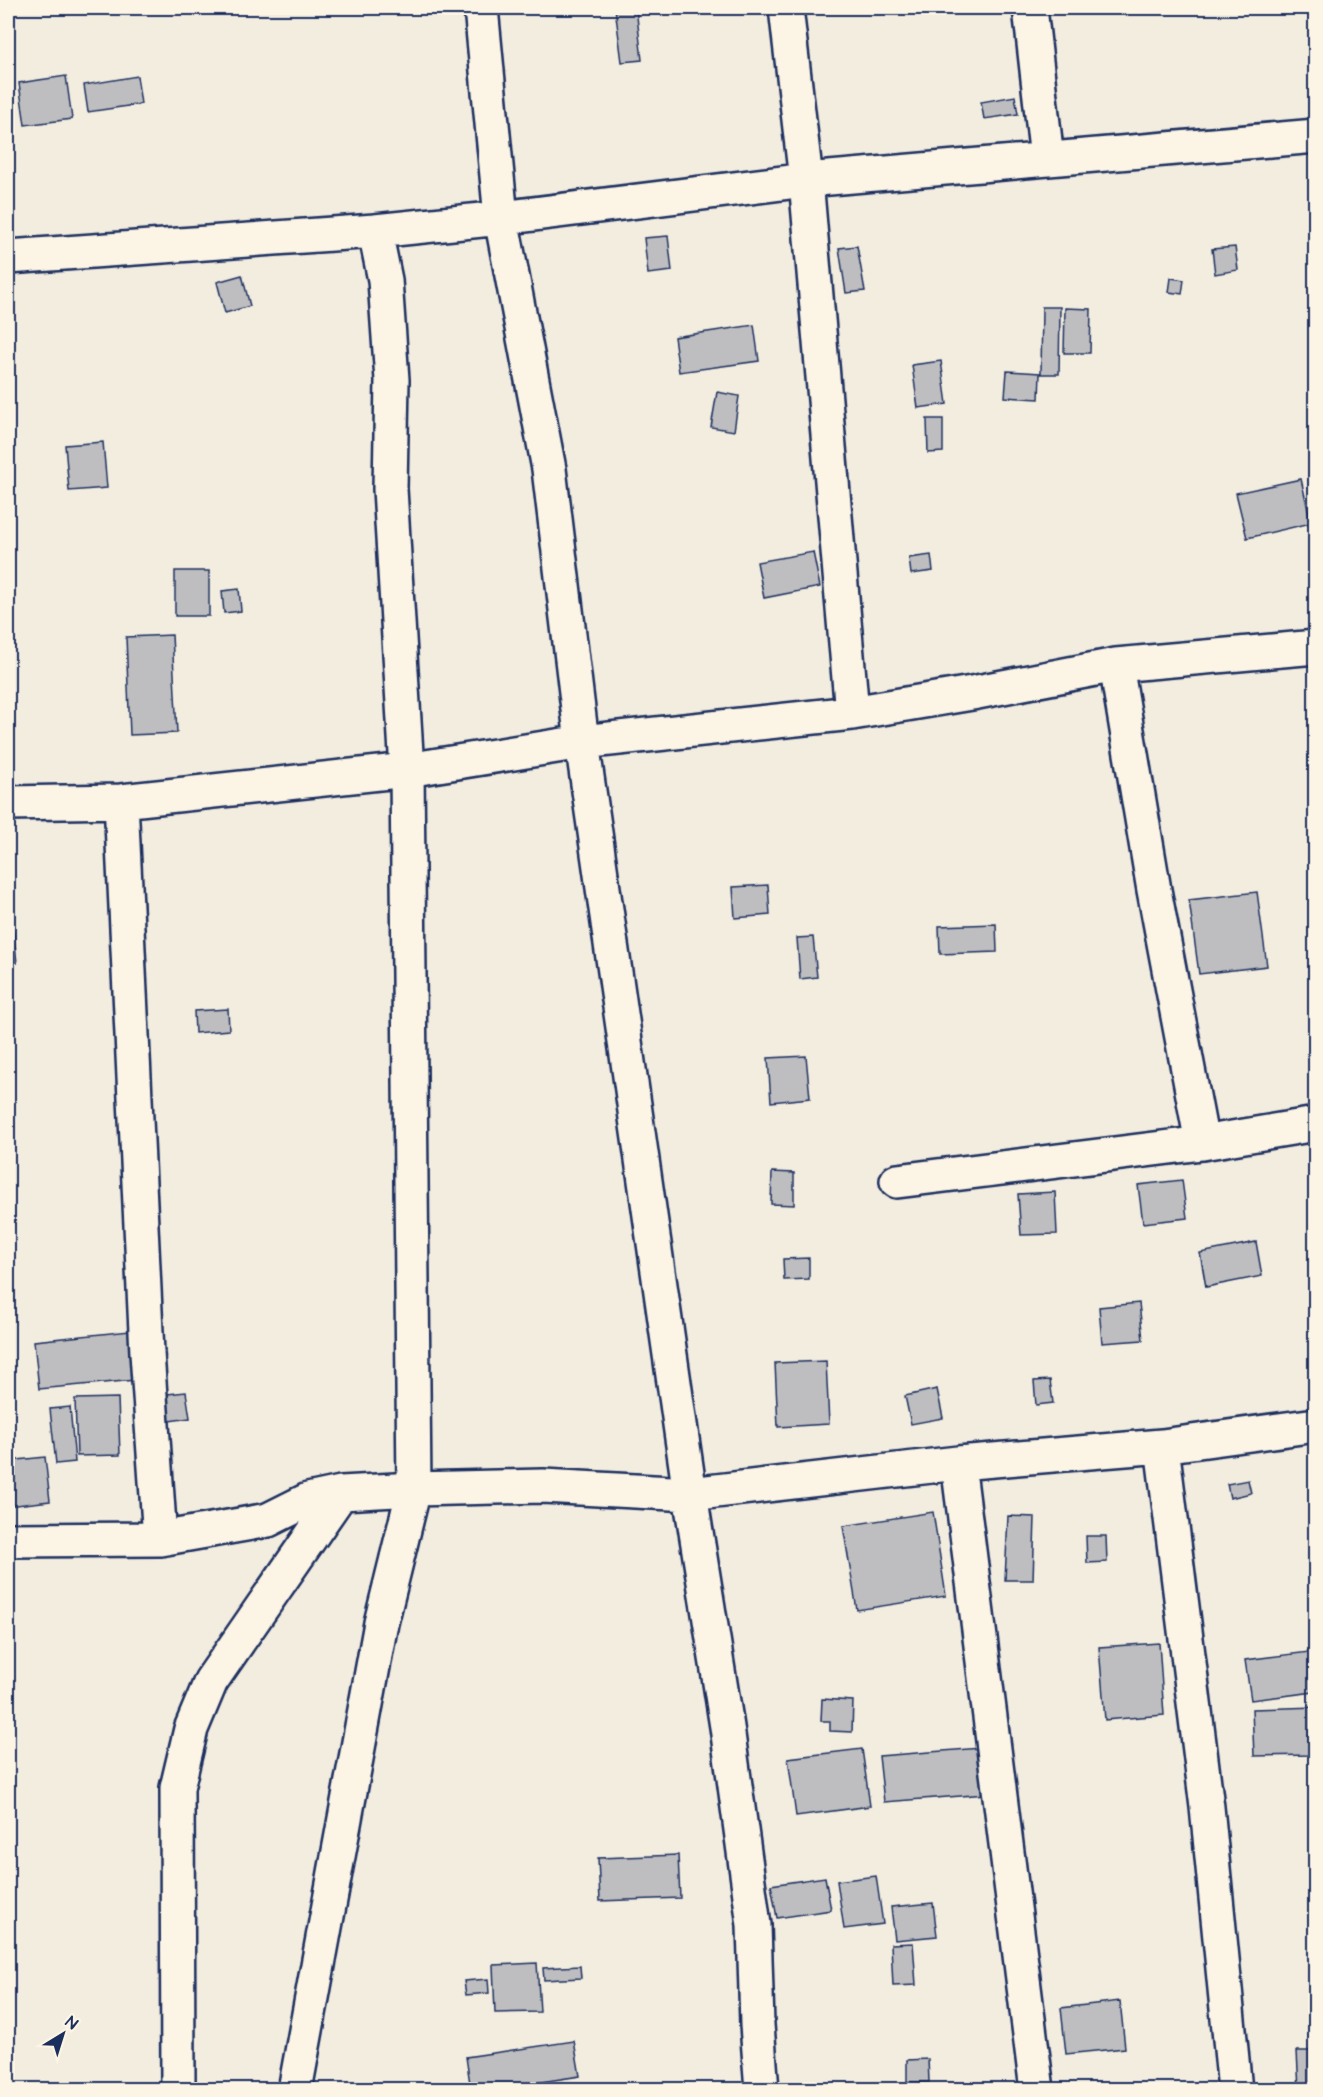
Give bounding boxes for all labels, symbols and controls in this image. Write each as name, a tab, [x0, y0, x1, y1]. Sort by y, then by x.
north arrow	[33, 2004, 93, 2064]
text: N	[61, 2011, 82, 2035]

